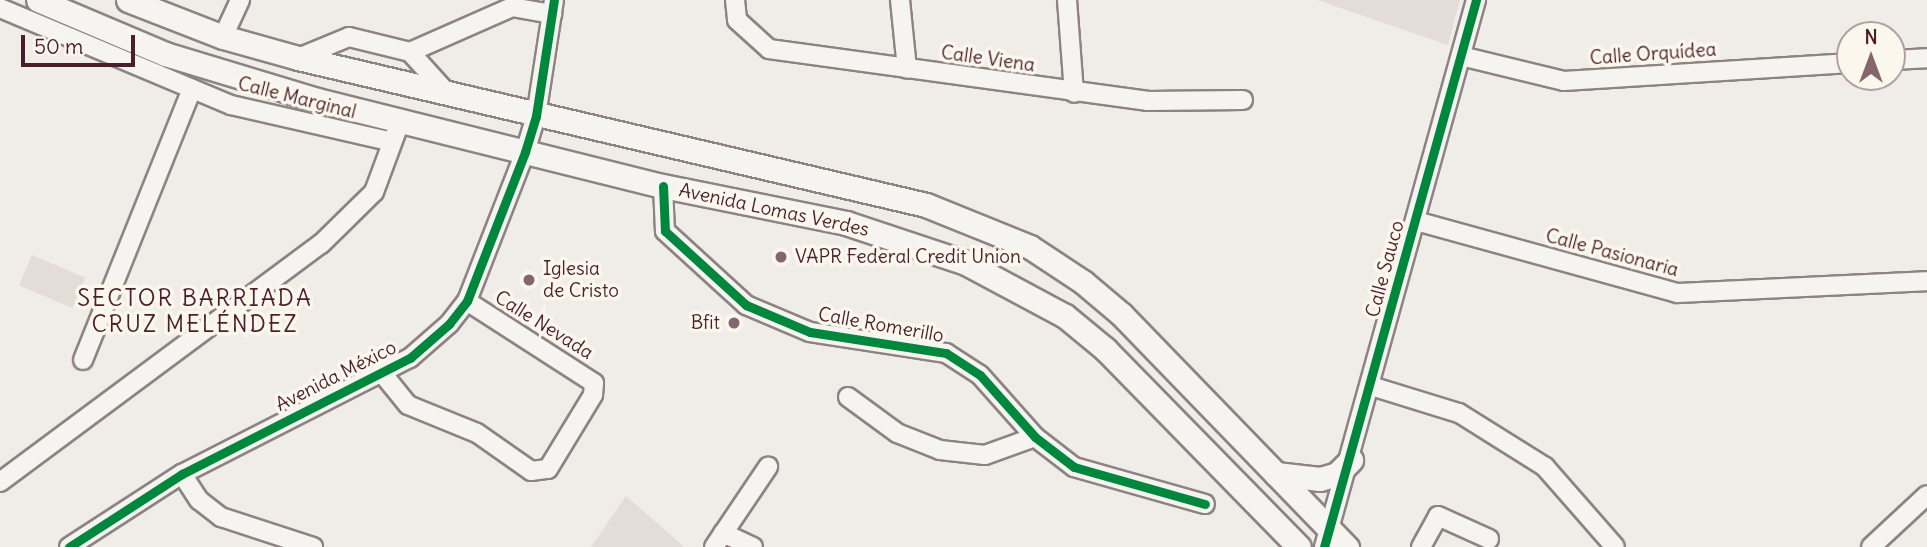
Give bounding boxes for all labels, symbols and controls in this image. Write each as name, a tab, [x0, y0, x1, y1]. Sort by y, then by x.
scale bar	[24, 21, 138, 65]
north arrow	[1836, 21, 1906, 91]
text: N	[1864, 25, 1878, 49]
text: 50 m	[34, 33, 83, 60]
street label: Calle Orquídea	[1589, 38, 1717, 70]
street label: Calle Viena	[940, 41, 1036, 77]
street label: Calle Marginal	[235, 72, 359, 124]
street label: Avenida Lomas Verdes	[677, 179, 871, 241]
street label: Calle Sauco	[1361, 218, 1409, 320]
street label: Calle Pasionaria	[1543, 224, 1681, 282]
place label: VAPR Federal Credit Union	[795, 246, 1021, 268]
marker: VAPR Federal Credit Union	[773, 249, 789, 265]
place label: Iglesia de Cristo	[543, 258, 619, 302]
marker: Iglesia de Cristo	[521, 272, 537, 288]
district label: SECTOR BARRIADA CRUZ MELÉNDEZ	[79, 284, 311, 338]
street label: Calle Nevada	[491, 286, 597, 364]
street label: Calle Romerillo	[816, 303, 946, 347]
place label: Bfit	[691, 312, 720, 334]
marker: Bfit	[726, 315, 742, 331]
street label: Avenida México	[272, 336, 400, 416]

